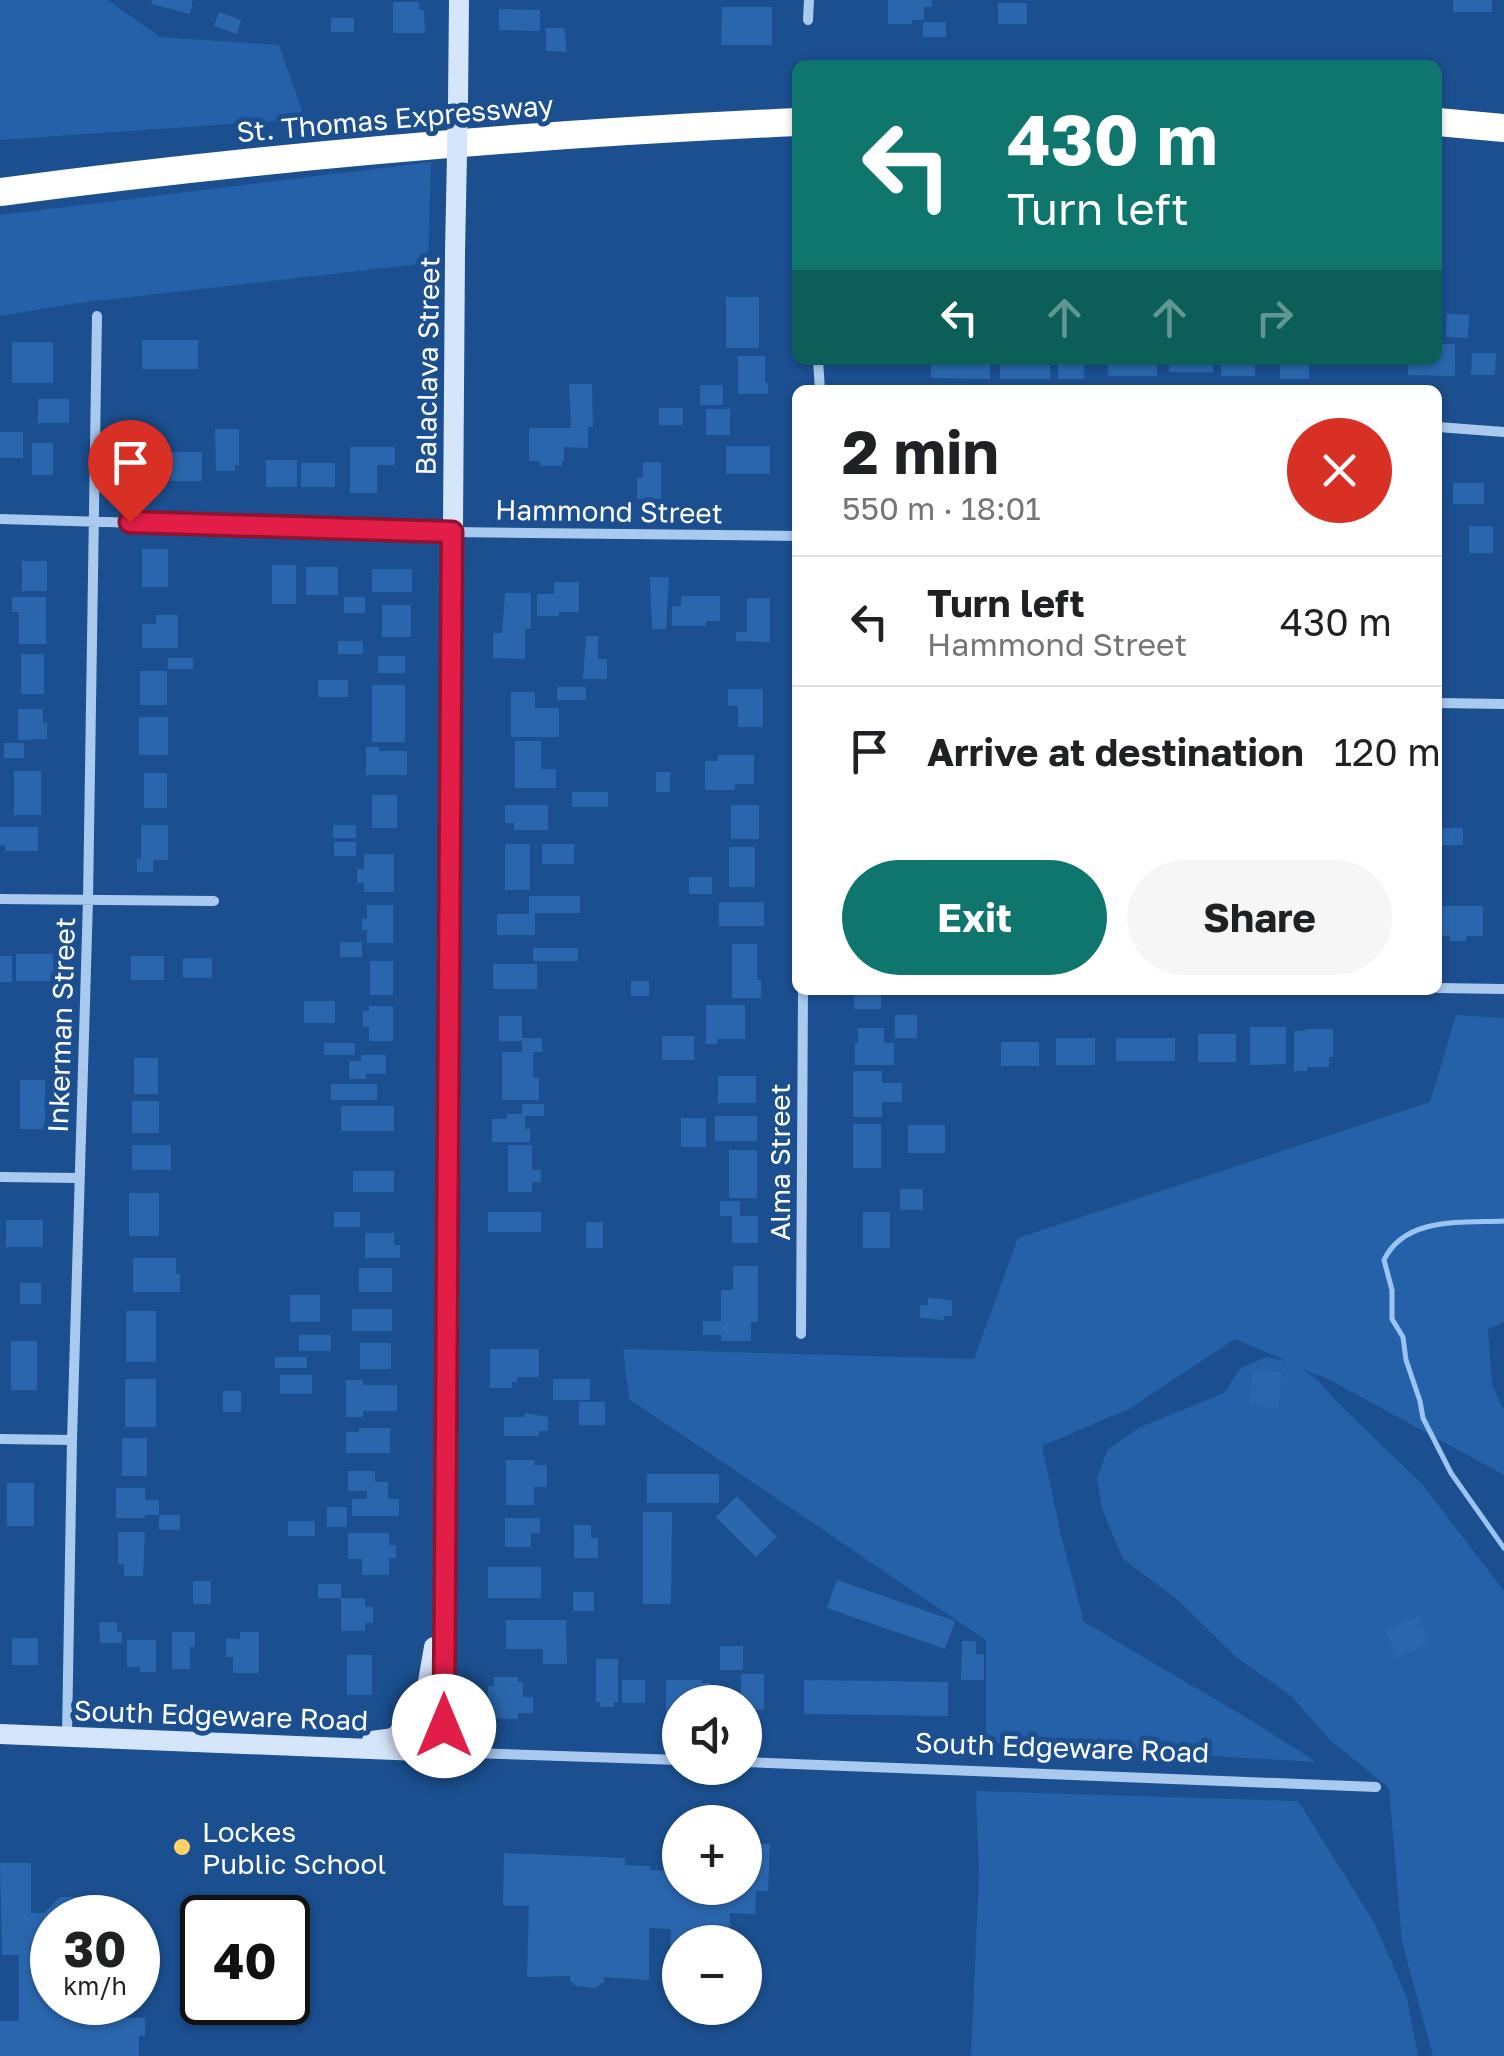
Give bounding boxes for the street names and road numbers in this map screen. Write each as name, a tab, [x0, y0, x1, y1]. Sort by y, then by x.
street label: St. Thomas Expressway	[235, 88, 555, 148]
street label: Balaclava Street	[409, 256, 445, 476]
street label: Hammond Street	[495, 493, 723, 529]
street label: Inkerman Street	[41, 916, 81, 1134]
street label: Alma Street	[763, 1083, 796, 1241]
street label: South Edgeware Road	[73, 1693, 369, 1737]
street label: South Edgeware Road	[914, 1725, 1210, 1769]

